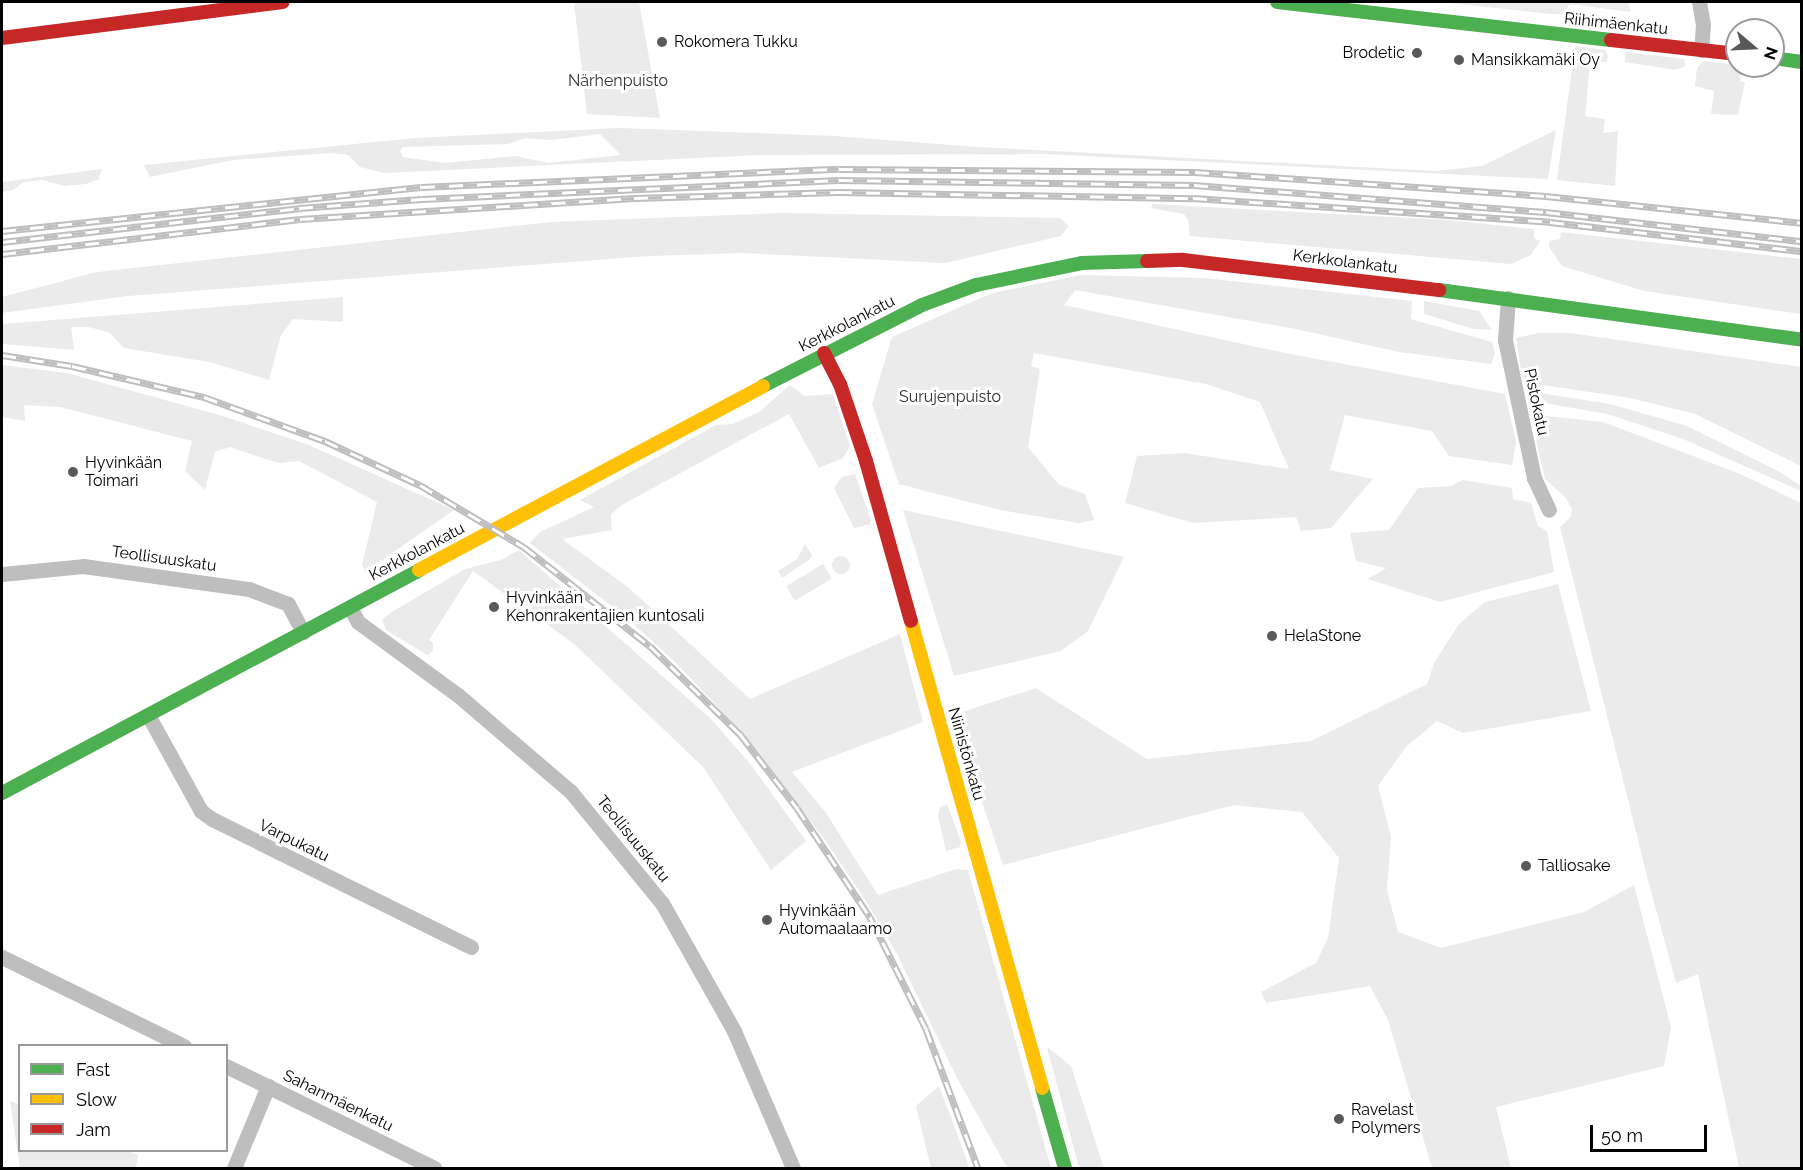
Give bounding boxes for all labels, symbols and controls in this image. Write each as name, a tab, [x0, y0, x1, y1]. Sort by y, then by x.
street label: Riihimäenkatu	[1563, 9, 1669, 39]
north arrow	[1725, 18, 1785, 78]
place label: Rokomera Tukku	[674, 32, 798, 52]
marker: Rokomera Tukku	[655, 35, 669, 49]
place label: Brodetic	[1343, 43, 1405, 63]
text: N	[1760, 45, 1782, 62]
marker: Brodetic	[1410, 46, 1424, 60]
place label: Mansikkamäki Oy	[1471, 50, 1600, 70]
marker: Mansikkamäki Oy	[1452, 53, 1466, 67]
park label: Närhenpuisto	[568, 71, 668, 91]
street label: Kerkkolankatu	[1292, 246, 1398, 278]
street label: Kerkkolankatu	[796, 292, 898, 356]
street label: Pistokatu	[1520, 367, 1552, 437]
park label: Surujenpuisto	[899, 387, 1001, 407]
place label: Hyvinkään Toimari	[85, 453, 162, 491]
marker: Hyvinkään Toimari	[66, 465, 80, 479]
street label: Kerkkolankatu	[366, 519, 468, 585]
street label: Teollisuuskatu	[110, 542, 218, 576]
place label: Hyvinkään Kehonrakentajien kuntosali	[506, 588, 705, 626]
marker: Hyvinkään Kehonrakentajien kuntosali	[487, 600, 501, 614]
place label: HelaStone	[1284, 626, 1361, 646]
marker: HelaStone	[1265, 629, 1279, 643]
street label: Niinistönkatu	[944, 705, 988, 803]
street label: Teollisuuskatu	[592, 792, 674, 886]
street label: Varpukatu	[256, 816, 332, 866]
place label: Talliosake	[1538, 856, 1610, 876]
marker: Talliosake	[1519, 859, 1533, 873]
place label: Hyvinkään Automaalaamo	[779, 901, 892, 939]
marker: Hyvinkään Automaalaamo	[760, 913, 774, 927]
legend	[18, 1044, 228, 1152]
text: Fast	[76, 1059, 110, 1080]
street label: Sahanmäenkatu	[280, 1066, 396, 1136]
text: Slow	[76, 1089, 117, 1110]
place label: Ravelast Polymers	[1351, 1100, 1421, 1138]
marker: Ravelast Polymers	[1332, 1112, 1346, 1126]
scale bar	[1593, 1113, 1710, 1151]
text: Jam	[76, 1119, 111, 1140]
text: 50 m	[1601, 1125, 1643, 1146]

